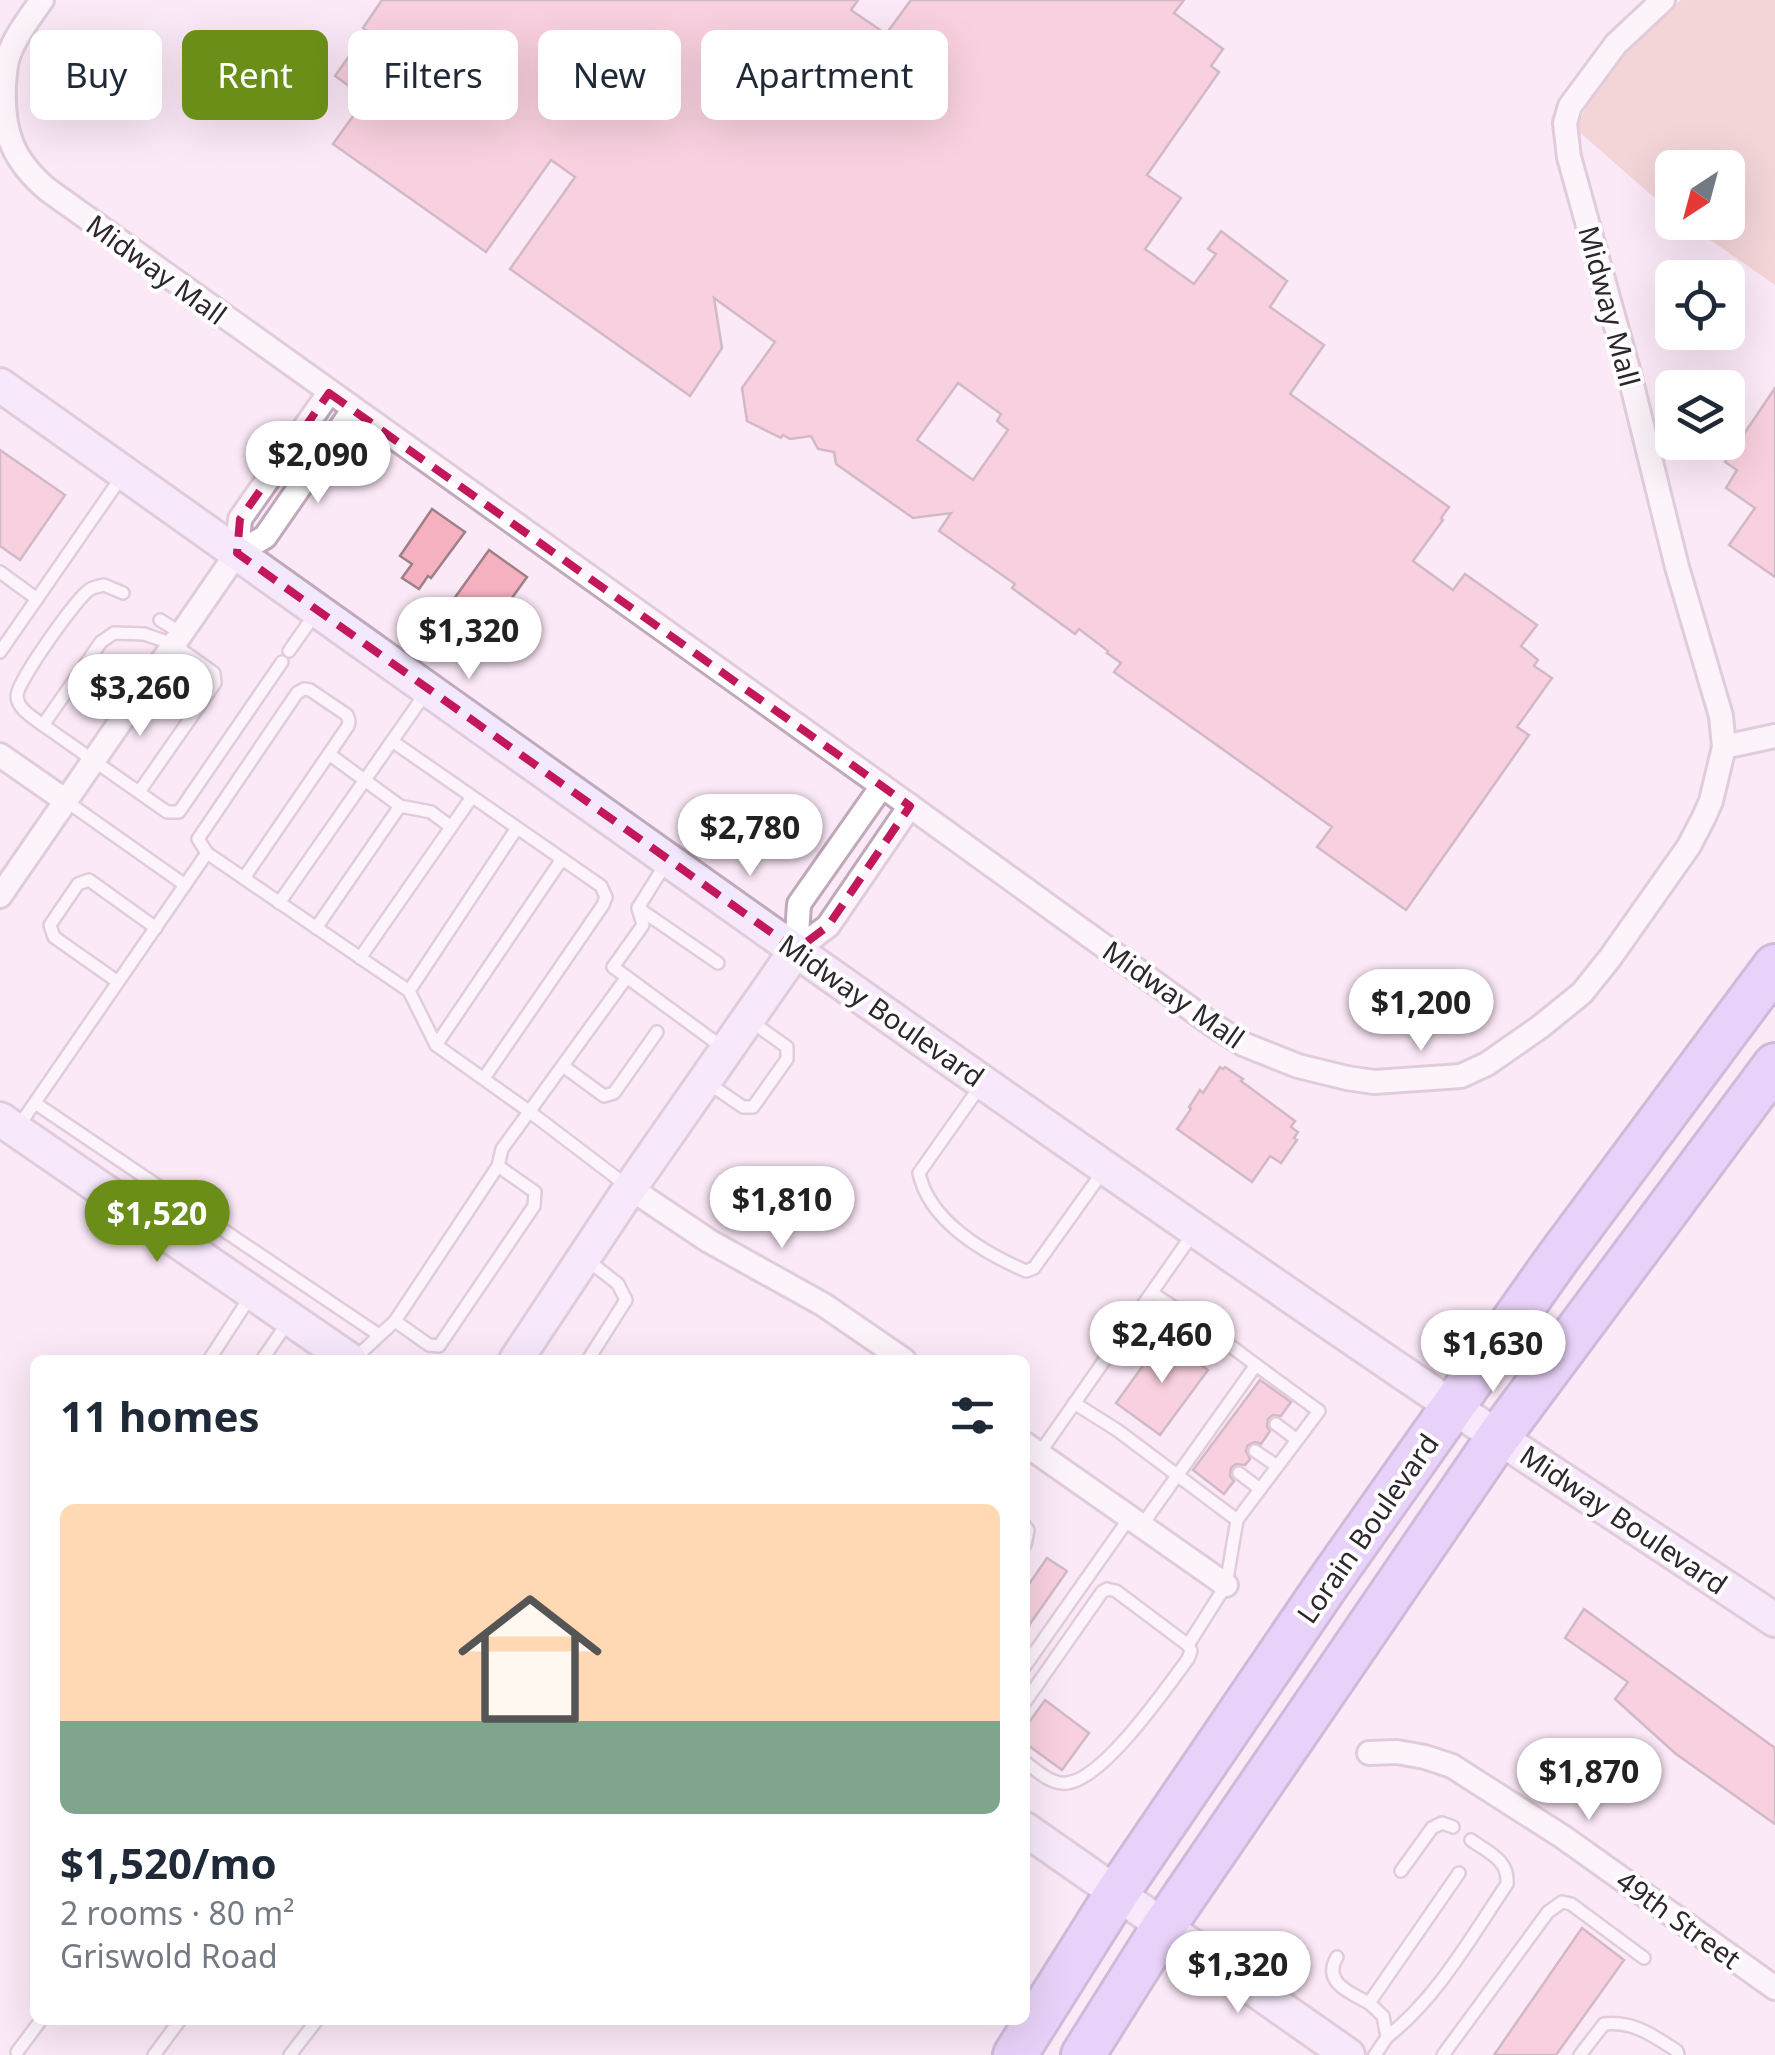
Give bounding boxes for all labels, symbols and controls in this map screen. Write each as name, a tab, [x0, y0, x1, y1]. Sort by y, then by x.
chip: Buy	[30, 30, 162, 120]
chip: Rent	[182, 30, 328, 120]
chip: Filters	[348, 30, 518, 120]
chip: New	[538, 30, 681, 120]
chip: Apartment	[701, 30, 948, 120]
north arrow	[1655, 150, 1745, 240]
map controls	[1655, 150, 1745, 460]
street label: Midway Mall	[79, 205, 235, 333]
street label: Midway Mall	[1570, 222, 1650, 390]
button: locate	[1655, 260, 1745, 350]
button: layers	[1655, 370, 1745, 460]
pin: $2,090	[237, 421, 399, 506]
text: $2,090	[268, 432, 368, 475]
pin: $1,320	[388, 597, 550, 682]
text: $1,320	[419, 608, 519, 651]
pin: $3,260	[59, 654, 221, 739]
text: $3,260	[90, 665, 190, 708]
pin: $2,780	[669, 794, 831, 879]
text: $2,780	[700, 805, 800, 848]
street label: Midway Boulevard	[772, 925, 992, 1095]
street label: Midway Mall	[1096, 931, 1252, 1057]
pin: $1,200	[1340, 969, 1502, 1054]
text: $1,200	[1371, 980, 1471, 1023]
pin: $1,810	[701, 1166, 863, 1251]
text: $1,810	[732, 1177, 832, 1220]
pin: $1,520	[76, 1180, 238, 1265]
text: $1,520	[107, 1191, 207, 1234]
pin: $2,460	[1081, 1301, 1243, 1386]
pin: $1,630	[1412, 1310, 1574, 1395]
text: $2,460	[1112, 1312, 1212, 1355]
text: $1,630	[1443, 1321, 1543, 1364]
text: 11 homes	[60, 1387, 260, 1444]
icon: filters	[945, 1388, 1000, 1443]
street label: Lorain Boulevard	[1287, 1426, 1447, 1630]
street label: Midway Boulevard	[1513, 1436, 1735, 1602]
icon: home	[440, 1569, 620, 1749]
pin: $1,870	[1508, 1738, 1670, 1823]
text: $1,870	[1539, 1749, 1639, 1792]
text: $1,520/mo	[60, 1834, 277, 1891]
street label: 49th Street	[1609, 1861, 1749, 1977]
text: 2 rooms · 80 m²	[60, 1891, 294, 1934]
pin: $1,320	[1157, 1931, 1319, 2016]
text: Griswold Road	[60, 1934, 278, 1977]
text: $1,320	[1188, 1942, 1288, 1985]

